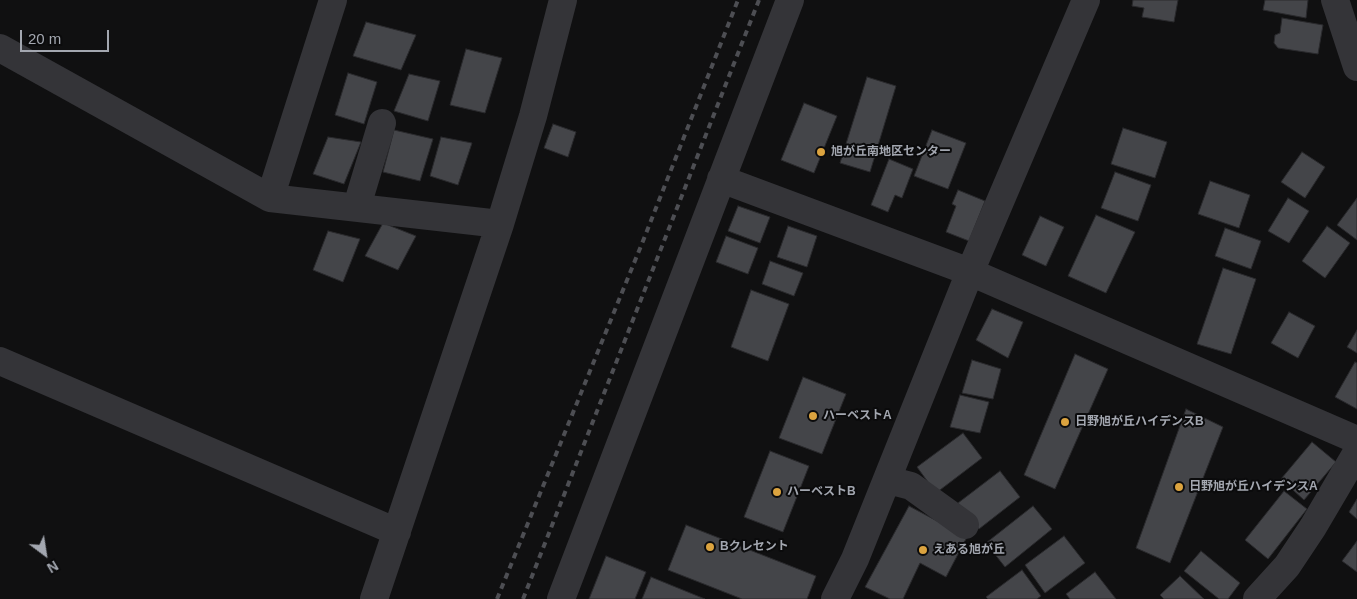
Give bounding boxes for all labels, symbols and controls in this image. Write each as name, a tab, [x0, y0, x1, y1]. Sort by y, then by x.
scale bar	[22, 20, 111, 52]
text: 20 m	[28, 30, 61, 47]
place label: 旭が丘南地区センター	[831, 145, 951, 159]
marker: 旭が丘南地区センター	[815, 146, 827, 158]
place label: ハーベストA	[823, 409, 892, 423]
marker: ハーベストA	[807, 410, 819, 422]
place label: 日野旭が丘ハイデンスB	[1075, 415, 1204, 429]
marker: 日野旭が丘ハイデンスB	[1059, 416, 1071, 428]
place label: 日野旭が丘ハイデンスA	[1189, 480, 1318, 494]
marker: 日野旭が丘ハイデンスA	[1173, 481, 1185, 493]
place label: ハーベストB	[787, 485, 856, 499]
marker: ハーベストB	[771, 486, 783, 498]
north arrow	[20, 529, 70, 579]
place label: Bクレセント	[720, 540, 789, 554]
marker: Bクレセント	[704, 541, 716, 553]
place label: えある旭が丘	[933, 543, 1005, 557]
marker: えある旭が丘	[917, 544, 929, 556]
text: N	[44, 557, 61, 576]

